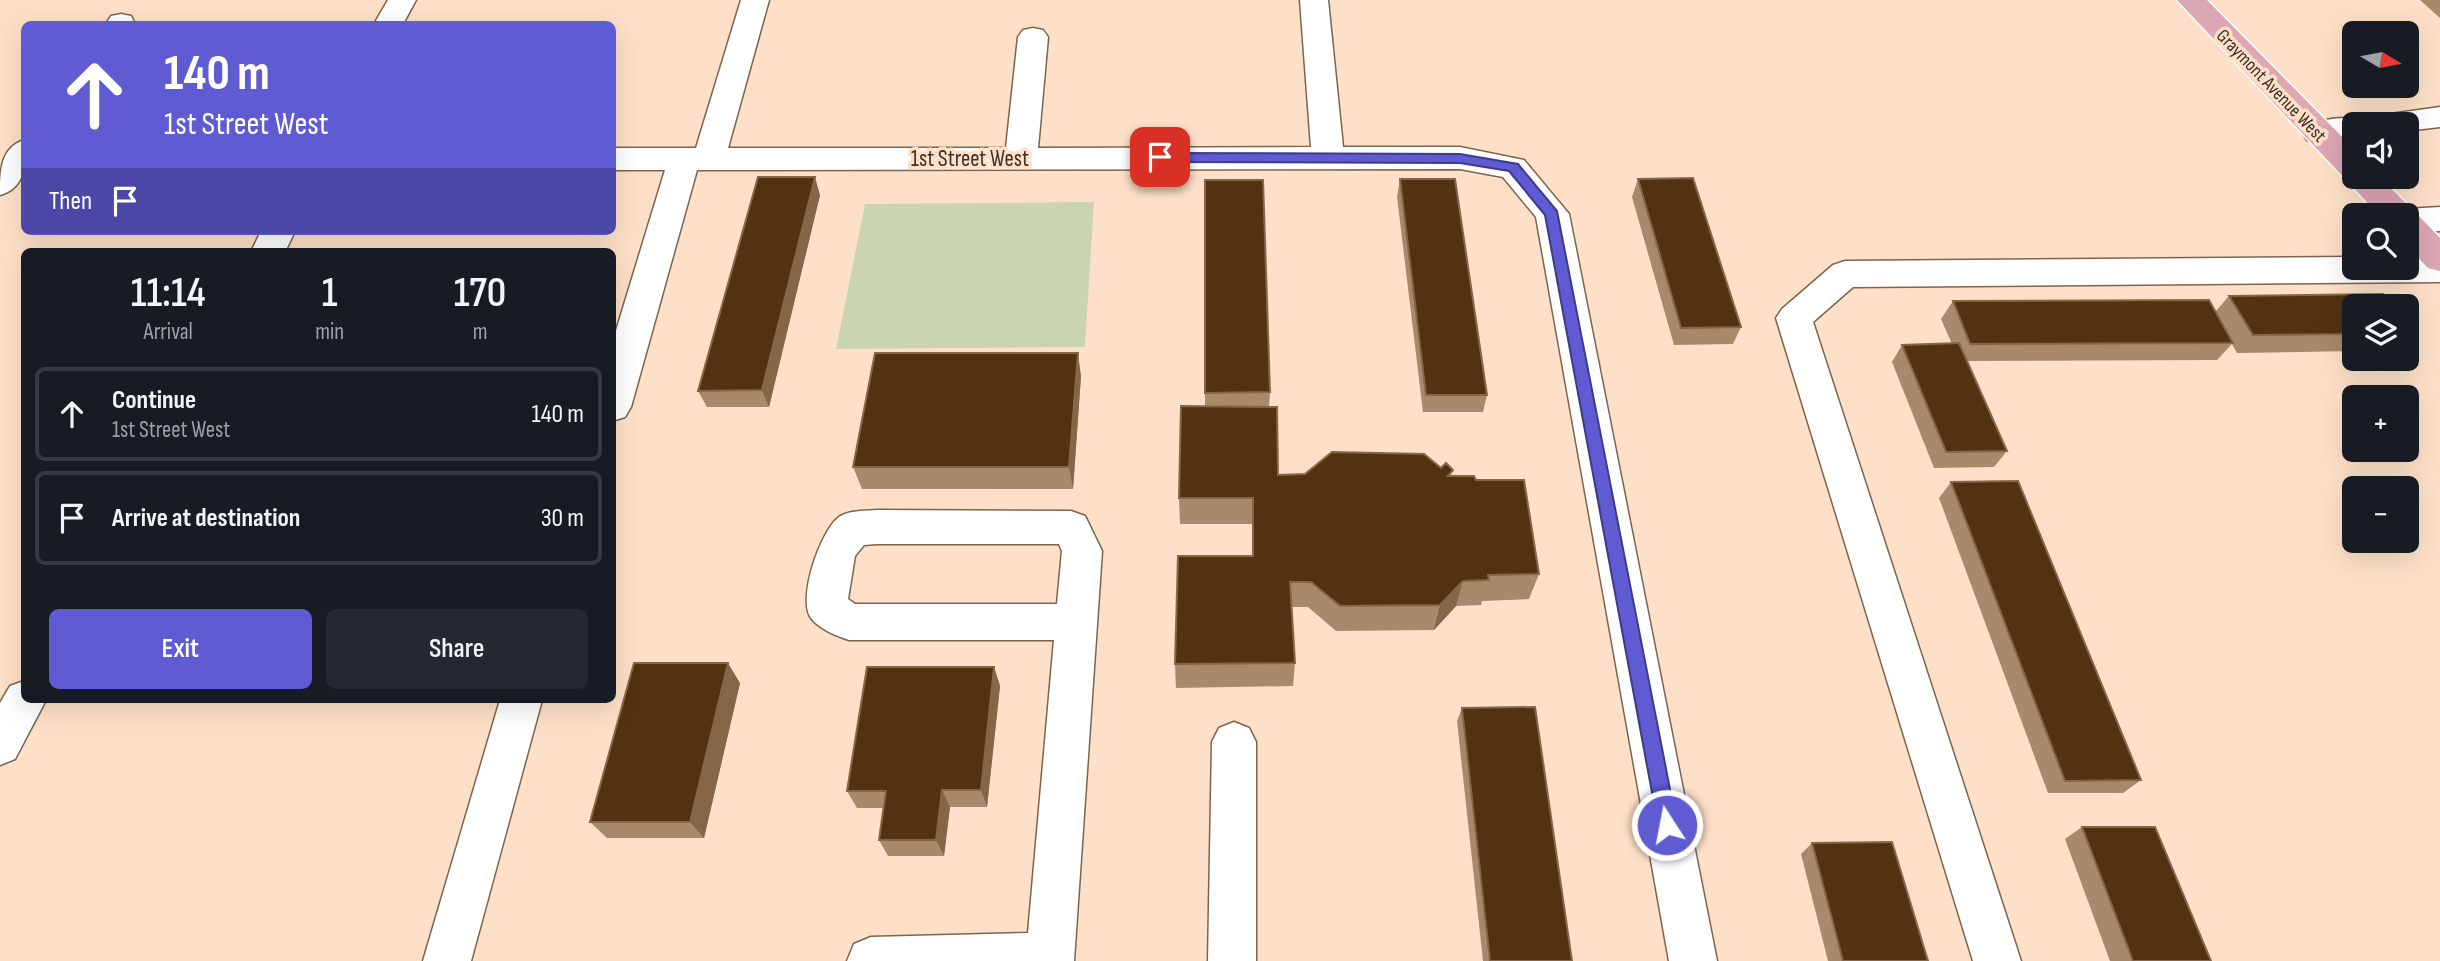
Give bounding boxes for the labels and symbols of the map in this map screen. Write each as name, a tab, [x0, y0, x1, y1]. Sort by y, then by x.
north arrow	[2342, 21, 2418, 98]
street label: Graymont Avenue West	[2211, 25, 2331, 147]
pin	[1130, 127, 1190, 187]
street label: 1st Street West	[911, 145, 1029, 173]
position arrow	[1630, 788, 1704, 862]

